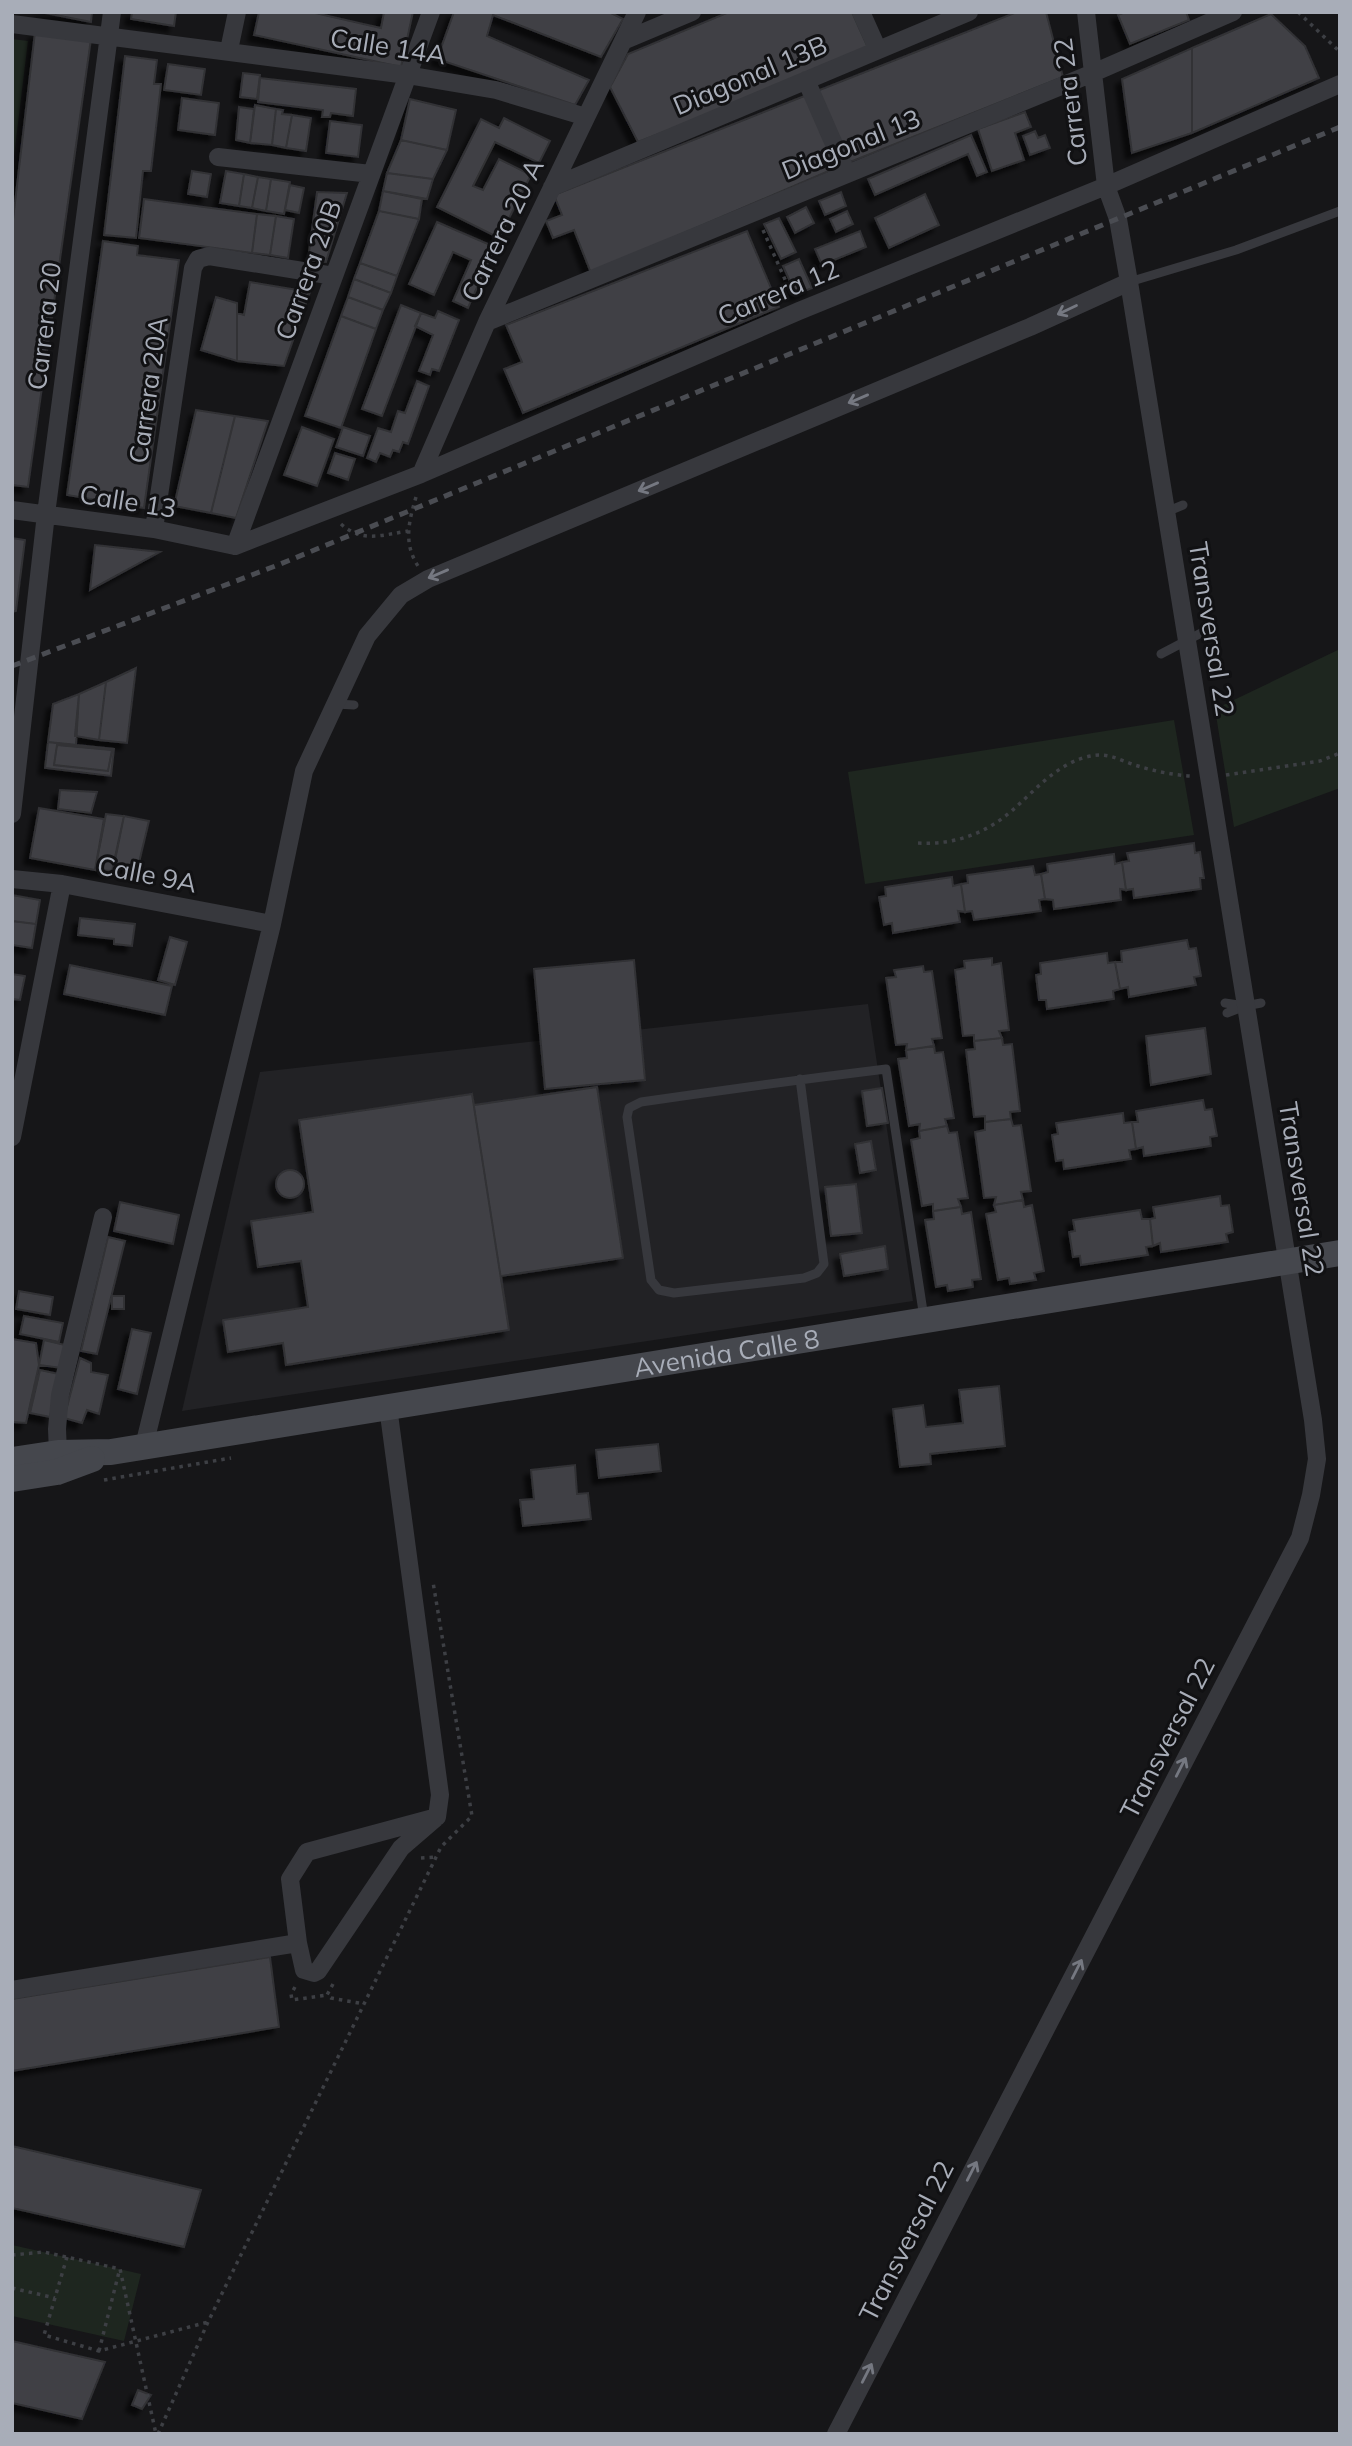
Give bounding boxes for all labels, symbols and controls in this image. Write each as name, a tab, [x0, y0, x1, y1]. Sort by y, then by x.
street label: Calle 14A	[328, 21, 448, 71]
street label: Diagonal 13B	[668, 28, 832, 122]
street label: Carrera 22	[1046, 36, 1094, 168]
street label: Diagonal 13	[777, 101, 925, 187]
street label: Carrera 20 A	[453, 153, 551, 307]
street label: Carrera 20B	[267, 196, 349, 344]
street label: Carrera 12	[712, 252, 844, 332]
street label: Carrera 20	[20, 260, 68, 392]
one-way arrow	[1057, 304, 1078, 317]
street label: Carrera 20A	[121, 315, 175, 465]
one-way arrow	[848, 393, 869, 406]
street label: Calle 13	[77, 477, 179, 525]
one-way arrow	[638, 481, 659, 494]
street label: Transversal 22	[1182, 539, 1242, 719]
one-way arrow	[428, 569, 449, 582]
street label: Calle 9A	[94, 848, 200, 900]
street label: Transversal 22	[1272, 1099, 1332, 1279]
street label: Avenida Calle 8	[631, 1321, 822, 1384]
street label: Transversal 22	[1112, 1652, 1222, 1824]
one-way arrow	[1175, 1757, 1189, 1778]
one-way arrow	[1070, 1959, 1084, 1980]
street label: Transversal 22	[851, 2155, 961, 2327]
one-way arrow	[966, 2161, 979, 2182]
one-way arrow	[861, 2363, 874, 2384]

